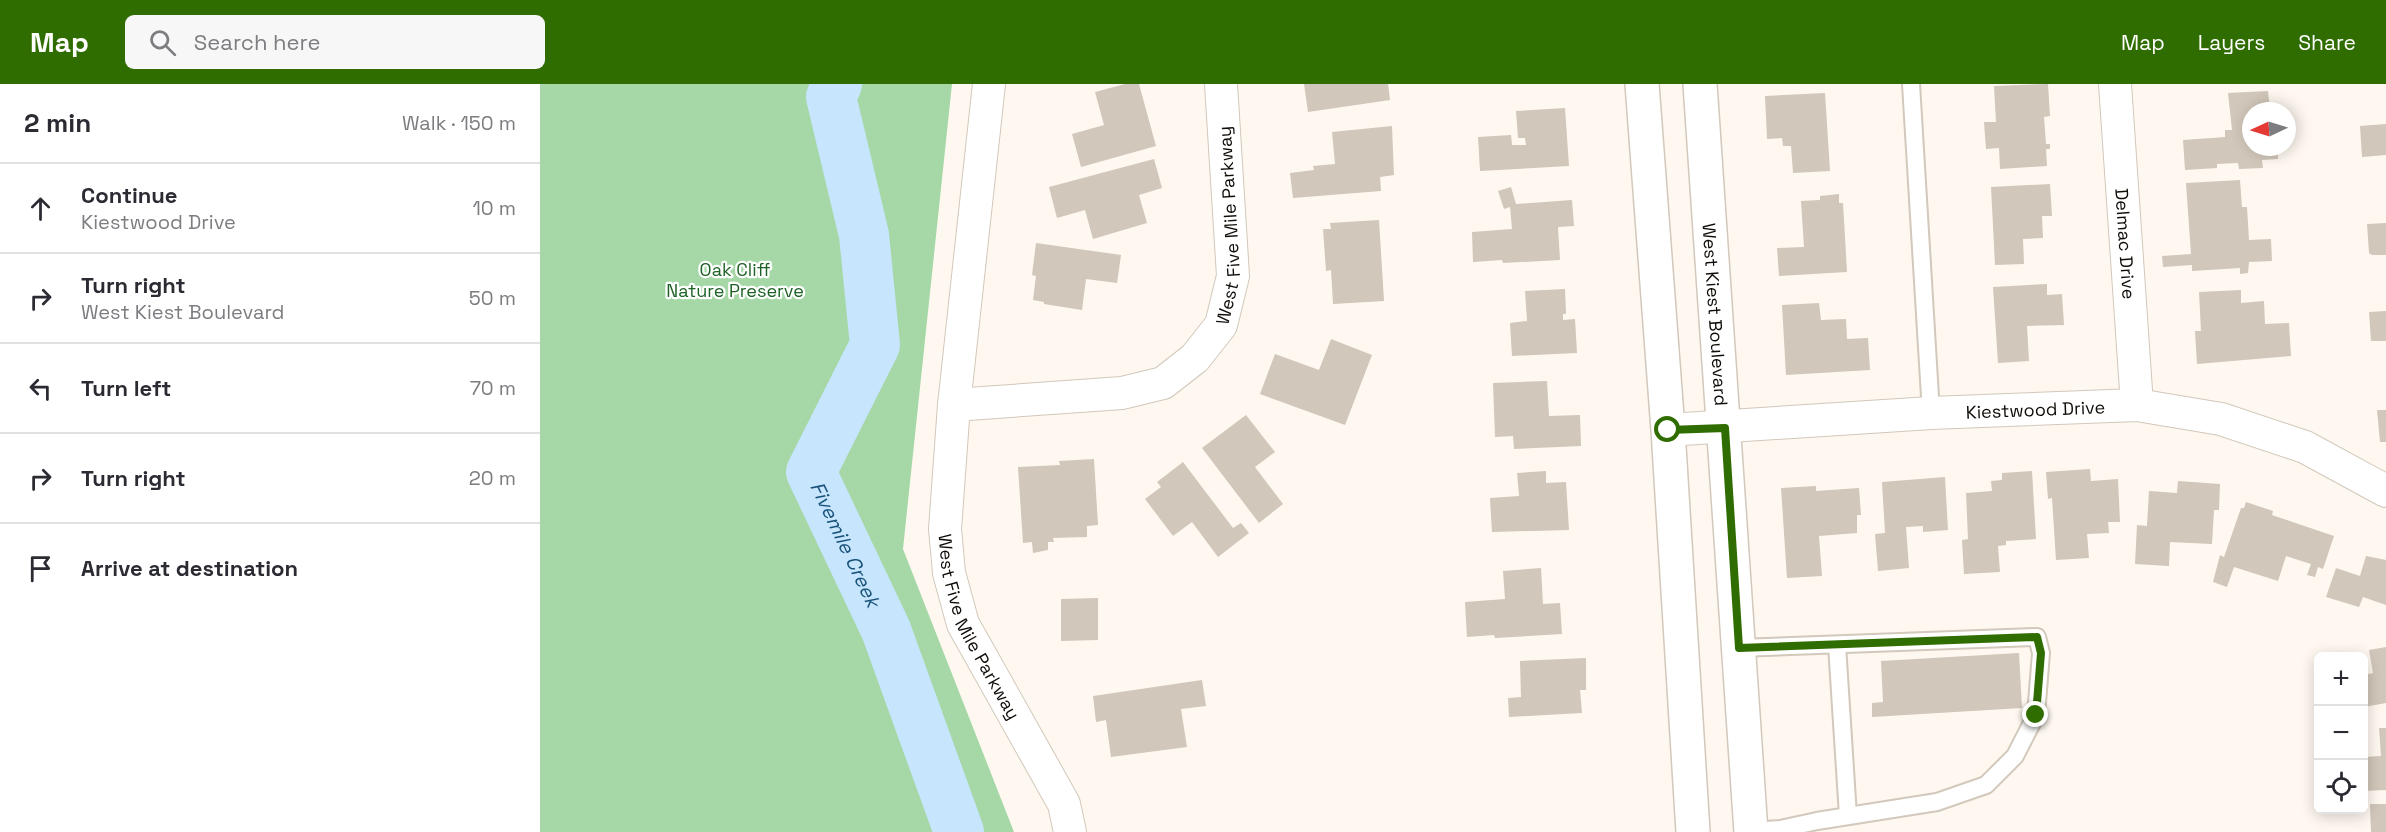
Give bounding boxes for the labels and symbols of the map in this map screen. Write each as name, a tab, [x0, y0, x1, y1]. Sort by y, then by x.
north arrow	[2242, 102, 2296, 156]
street label: West Five Mile Parkway	[1210, 125, 1245, 327]
street label: Delmac Drive	[2111, 187, 2141, 300]
street label: West Kiest Boulevard	[1698, 222, 1733, 407]
park label: Oak Cliff Nature Preserve	[666, 258, 804, 302]
street label: Kiestwood Drive	[1965, 395, 2106, 423]
route start	[1654, 416, 1680, 442]
water label: Fivemile Creek	[804, 477, 887, 614]
street label: West Five Mile Parkway	[934, 533, 1026, 723]
route end	[2022, 701, 2048, 727]

